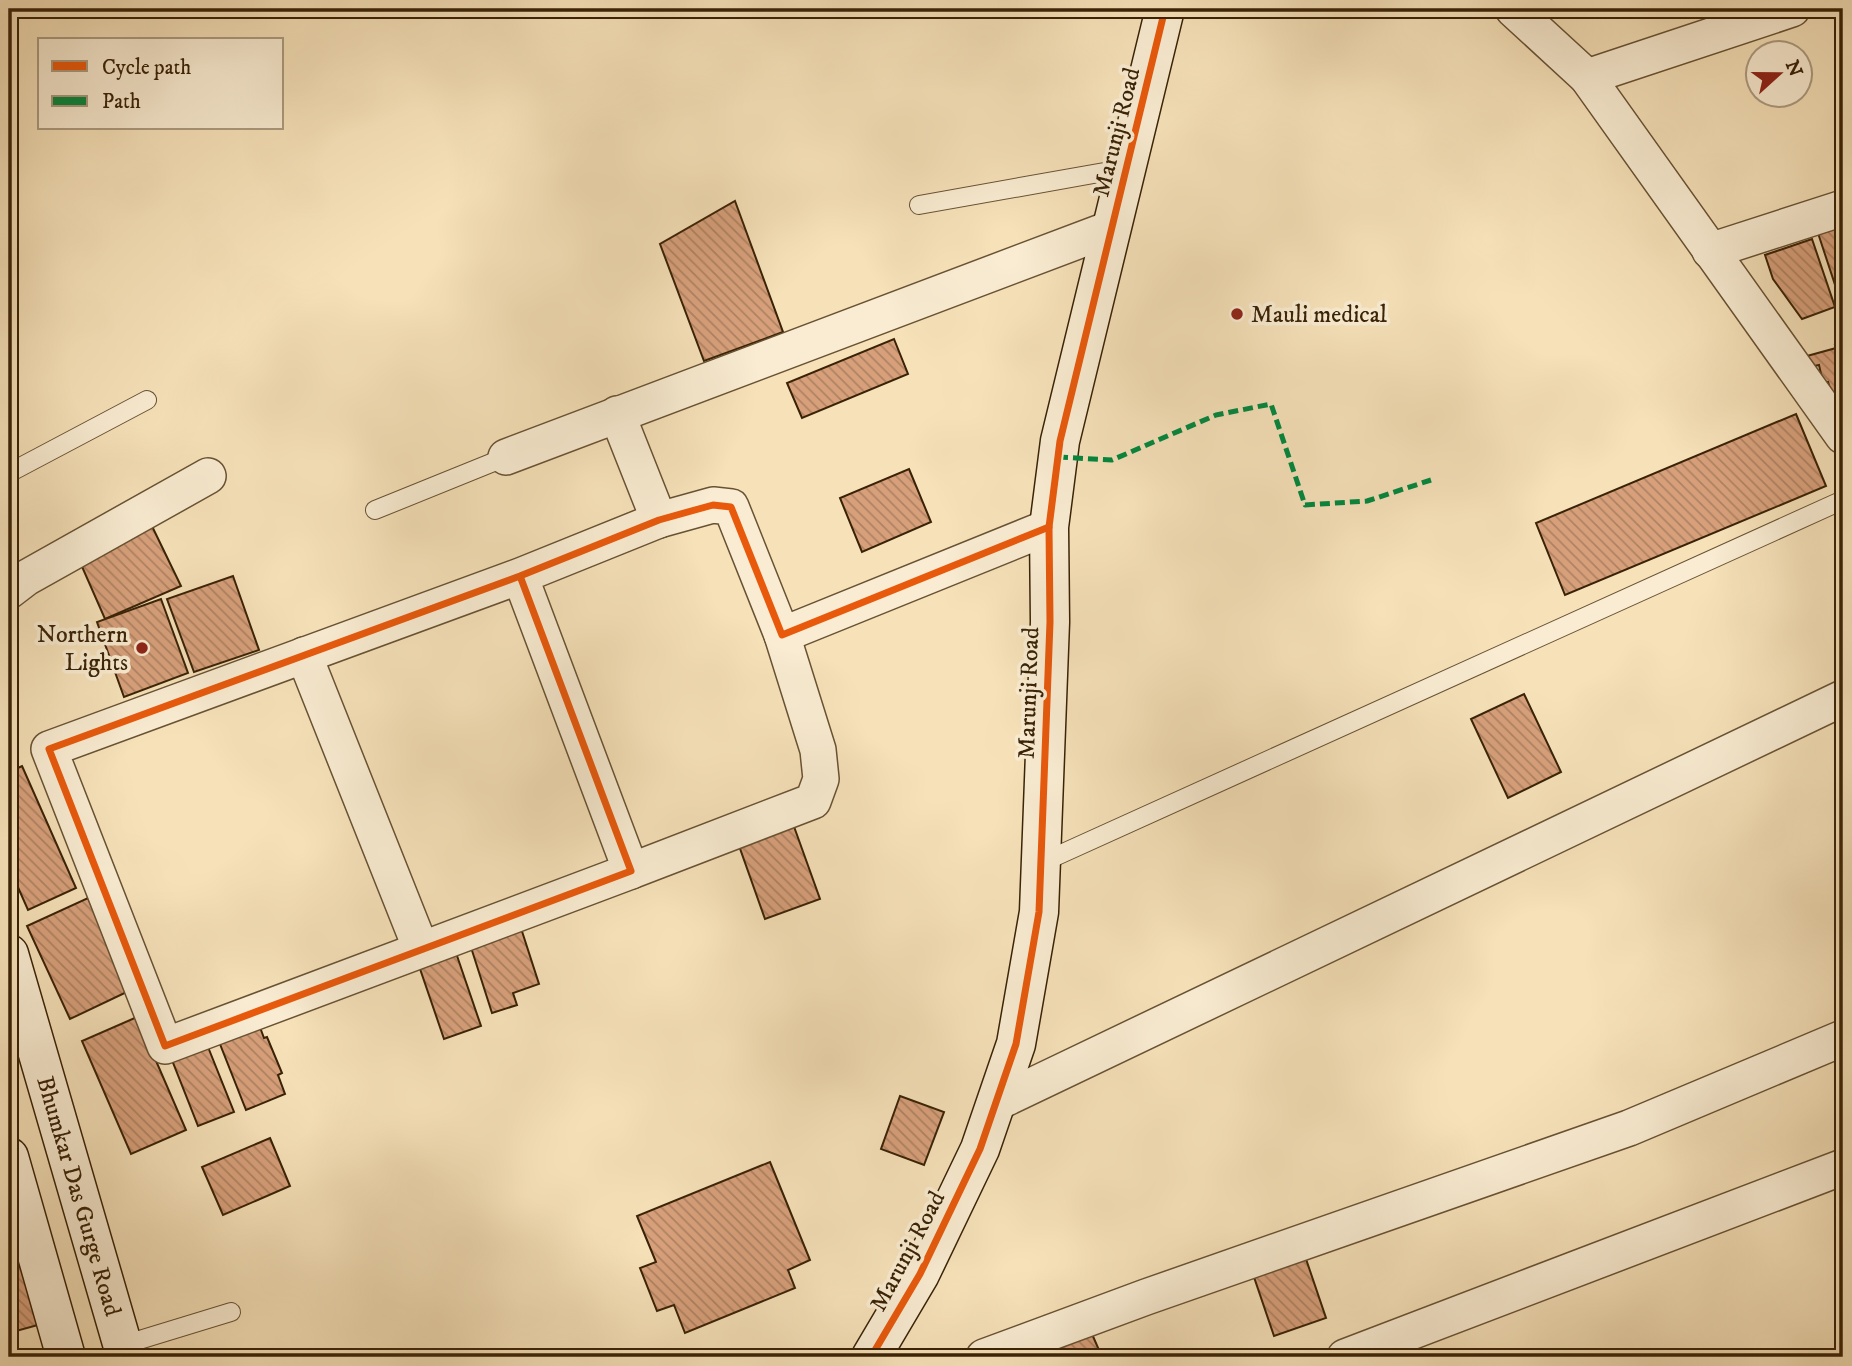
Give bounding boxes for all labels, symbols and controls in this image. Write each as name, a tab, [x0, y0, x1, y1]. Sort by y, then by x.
legend	[38, 38, 284, 130]
north arrow	[1744, 38, 1814, 108]
text: Cycle path	[102, 55, 191, 81]
text: N	[1780, 57, 1807, 80]
street label: Marunji Road	[1086, 65, 1147, 200]
text: Path	[102, 89, 141, 115]
place label: Mauli medical	[1251, 300, 1388, 330]
marker: Mauli medical	[1229, 306, 1245, 322]
place label: Northern Lights	[37, 620, 128, 678]
street label: Marunji Road	[1012, 627, 1046, 759]
marker: Northern Lights	[134, 640, 150, 656]
street label: Bhumkar Das Gurge Road	[29, 1073, 127, 1320]
street label: Marunji Road	[864, 1186, 952, 1317]

